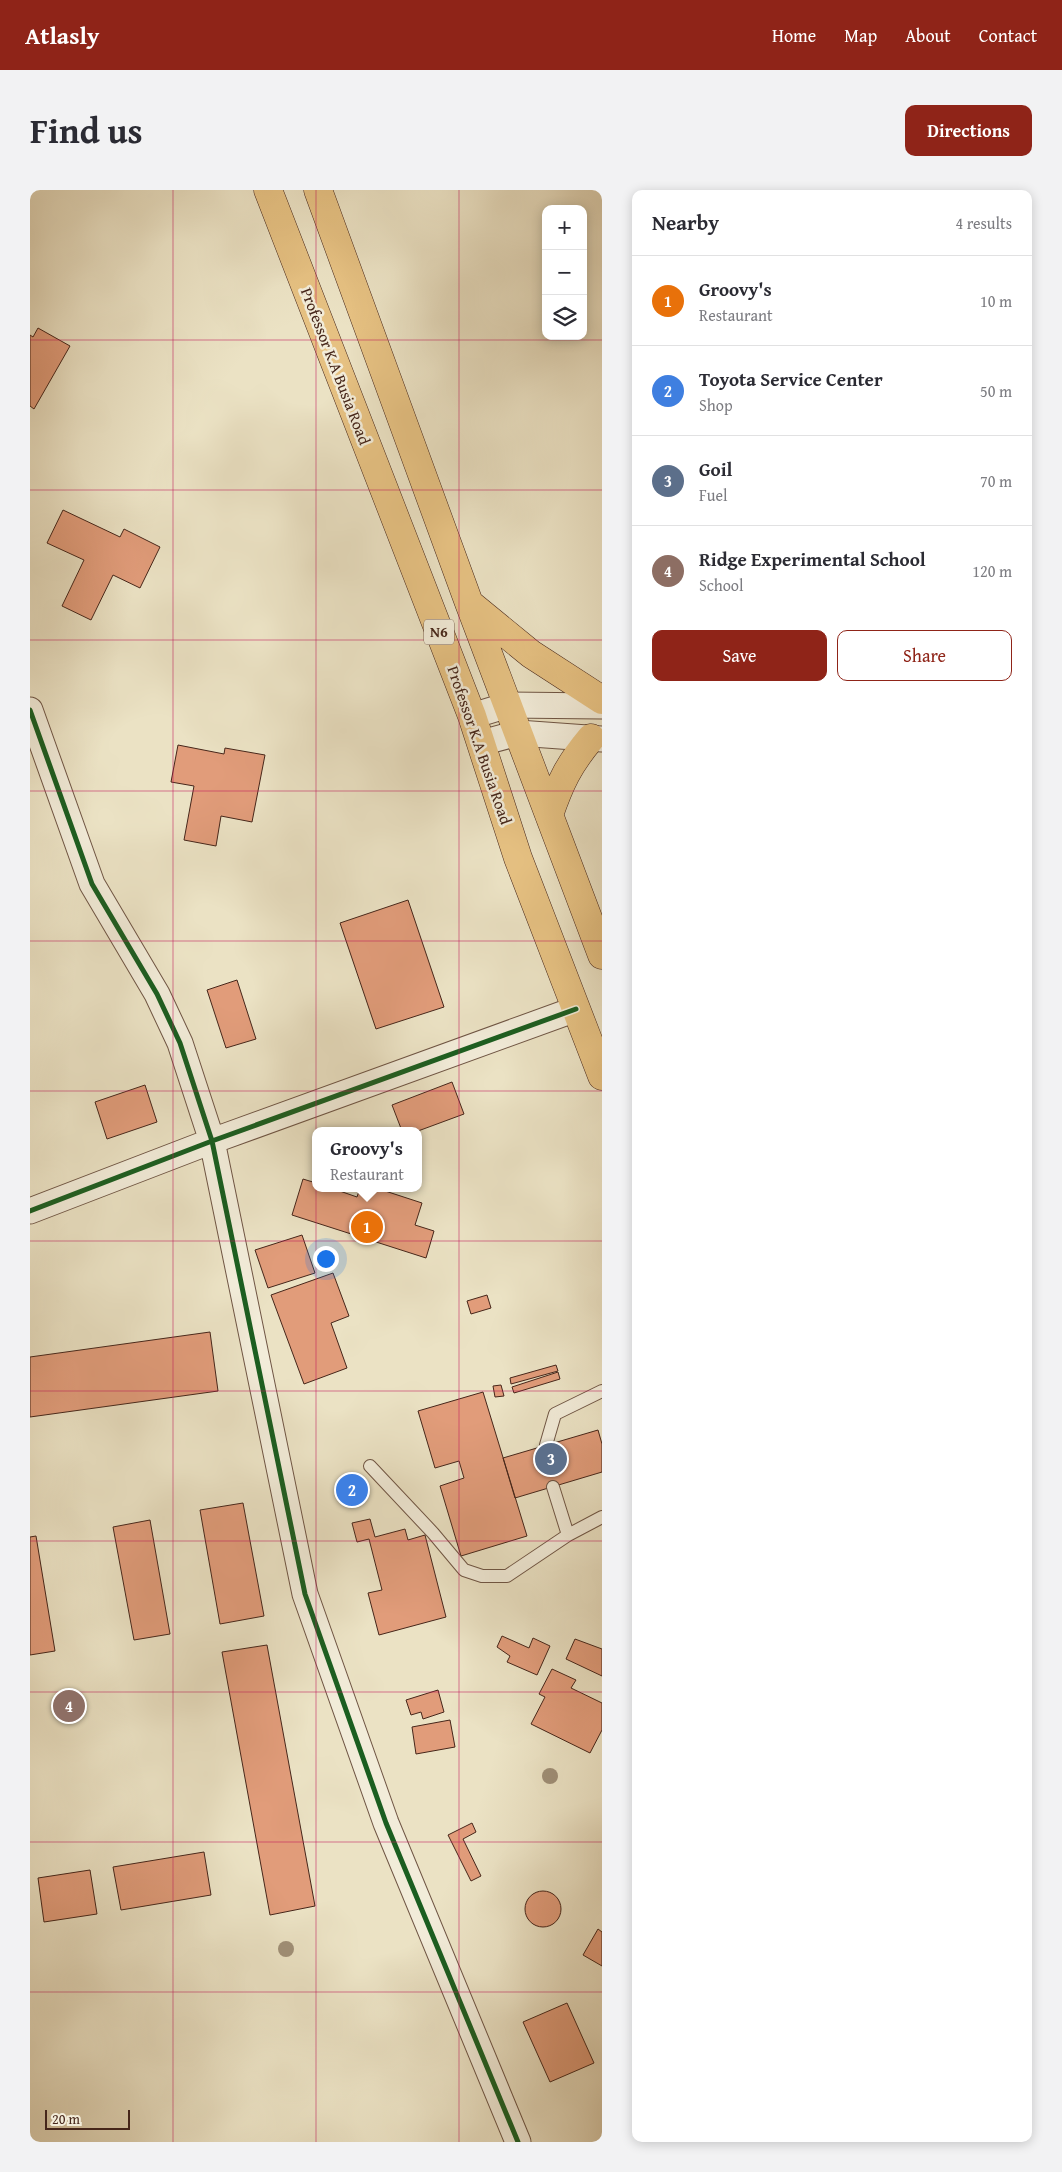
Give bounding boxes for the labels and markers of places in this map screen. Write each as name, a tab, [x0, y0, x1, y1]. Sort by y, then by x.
pin: 1	[351, 1208, 383, 1246]
pin: 3	[535, 1440, 567, 1478]
pin: 2	[336, 1471, 368, 1509]
pin: 4	[53, 1687, 85, 1725]

